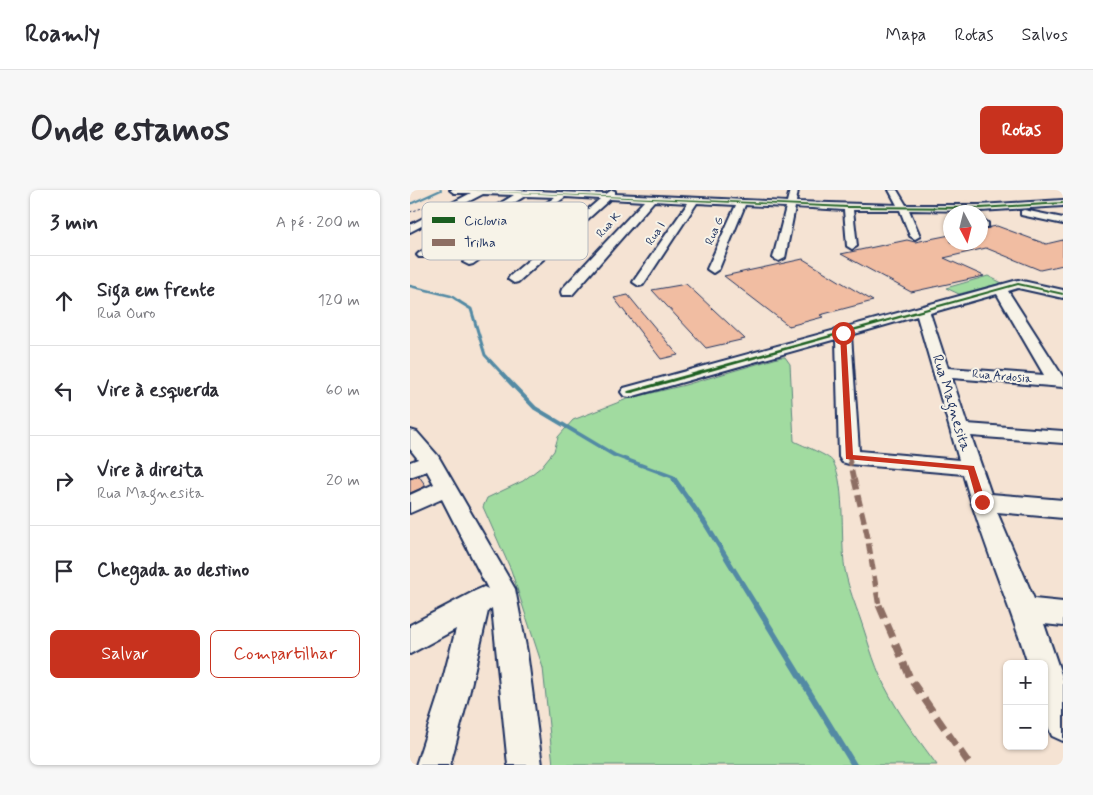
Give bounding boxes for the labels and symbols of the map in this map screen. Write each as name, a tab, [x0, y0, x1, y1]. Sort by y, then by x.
legend	[422, 202, 588, 260]
north arrow	[943, 205, 988, 250]
street label: Rua K	[593, 208, 625, 241]
text: Ciclovia	[464, 212, 507, 230]
street label: Rua G	[702, 214, 728, 248]
street label: Rua I	[642, 219, 670, 249]
text: Trilha	[464, 234, 496, 252]
route start	[832, 322, 855, 345]
street label: Rua Magnesita	[926, 352, 975, 455]
street label: Rua Ardosia	[971, 366, 1033, 388]
route end	[971, 491, 994, 514]

